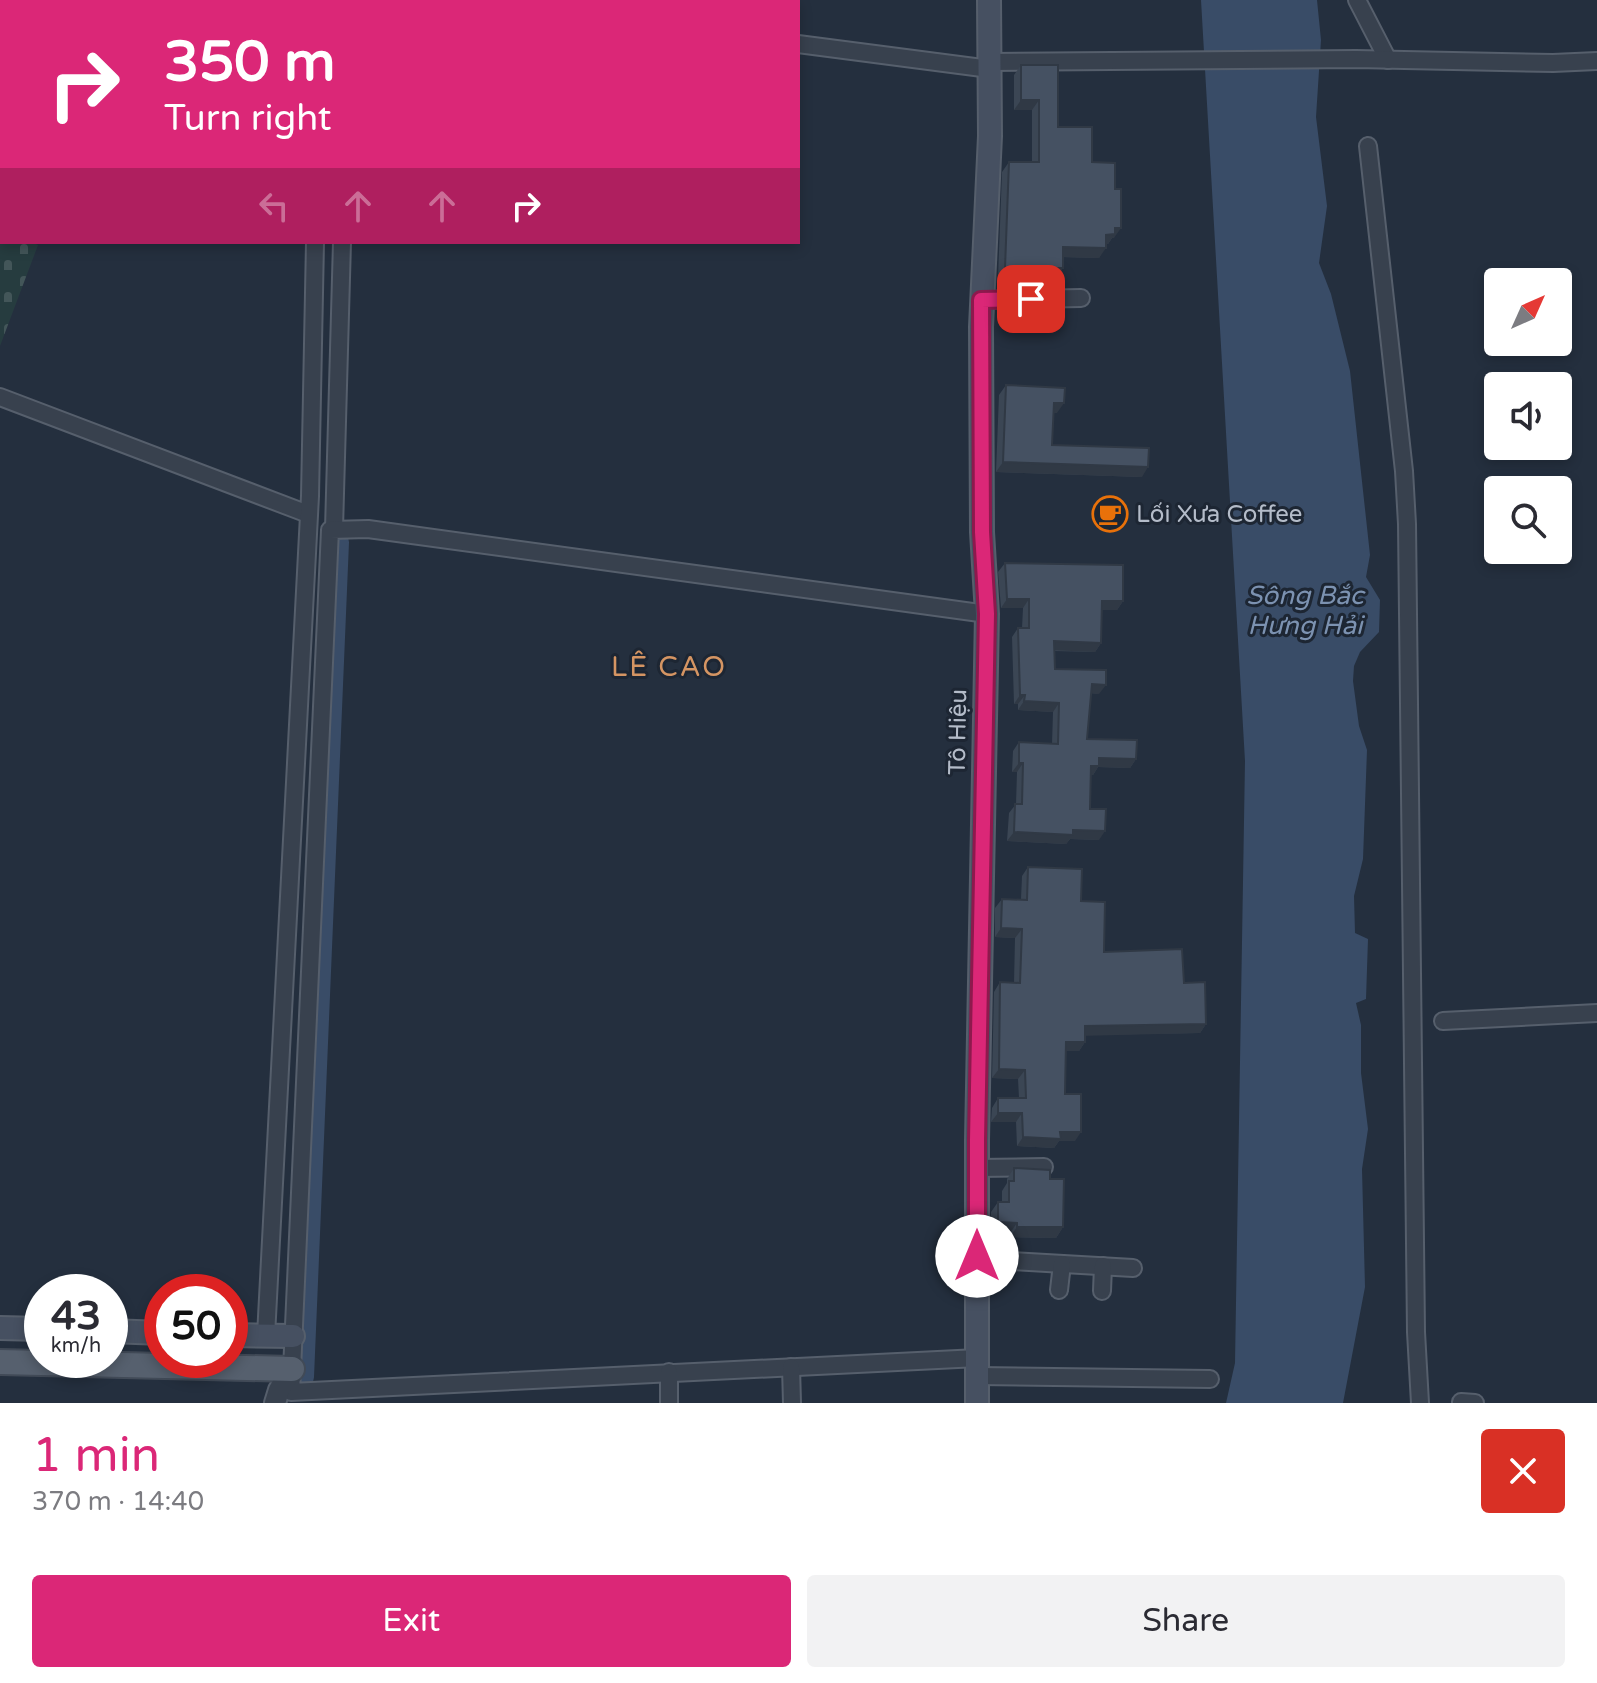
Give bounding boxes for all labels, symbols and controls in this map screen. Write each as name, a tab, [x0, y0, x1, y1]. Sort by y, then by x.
text: 350 m	[164, 29, 335, 96]
icon: right	[32, 32, 136, 136]
text: Turn right	[164, 97, 331, 140]
icon: left	[252, 184, 296, 228]
icon: ahead	[336, 184, 380, 228]
icon: ahead	[420, 184, 464, 228]
icon: right	[504, 184, 548, 228]
pin	[997, 265, 1065, 333]
north arrow	[1484, 268, 1572, 356]
map controls	[1484, 268, 1572, 564]
icon: arrive	[1009, 277, 1053, 321]
button: sound	[1484, 372, 1572, 460]
button: search	[1484, 476, 1572, 564]
cafe icon: Lối Xưa Coffee	[1091, 495, 1129, 533]
place label: Lối Xưa Coffee	[1136, 500, 1302, 529]
water label: Sông Bắc Hưng Hải	[1246, 580, 1366, 641]
district label: LÊ CAO	[611, 650, 727, 684]
street label: Tô Hiệu	[943, 689, 973, 775]
position arrow	[935, 1214, 1019, 1298]
speed limit sign: 50	[144, 1274, 248, 1378]
text: 43	[51, 1292, 101, 1340]
text: km/h	[51, 1334, 101, 1358]
text: 1 min	[32, 1427, 160, 1485]
button: close	[1481, 1429, 1565, 1513]
text: 370 m · 14:40	[32, 1486, 204, 1517]
button: Exit	[32, 1575, 791, 1667]
button: Share	[807, 1575, 1565, 1667]

